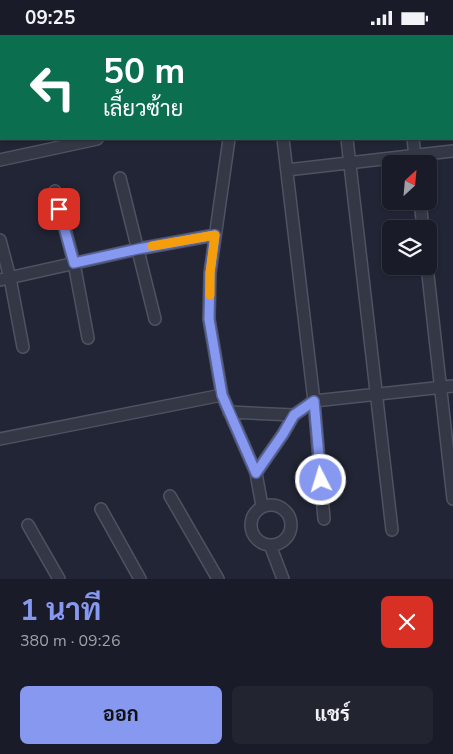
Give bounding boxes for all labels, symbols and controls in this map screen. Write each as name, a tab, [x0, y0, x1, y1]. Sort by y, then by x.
text: 09:25	[25, 5, 75, 31]
text: 50 m	[103, 48, 185, 95]
icon: left	[20, 55, 85, 120]
text: เลี้ยวซ้าย	[103, 94, 183, 124]
north arrow	[382, 155, 438, 210]
map controls	[382, 155, 437, 275]
pin	[38, 188, 80, 230]
icon: arrive	[45, 195, 73, 223]
button: layers	[382, 220, 437, 275]
position arrow	[294, 453, 346, 505]
text: 1 นาที	[20, 590, 101, 631]
button: close	[381, 596, 433, 648]
text: 380 m · 09:26	[20, 630, 121, 652]
button: ออก	[20, 686, 222, 744]
button: แชร์	[232, 686, 433, 744]

